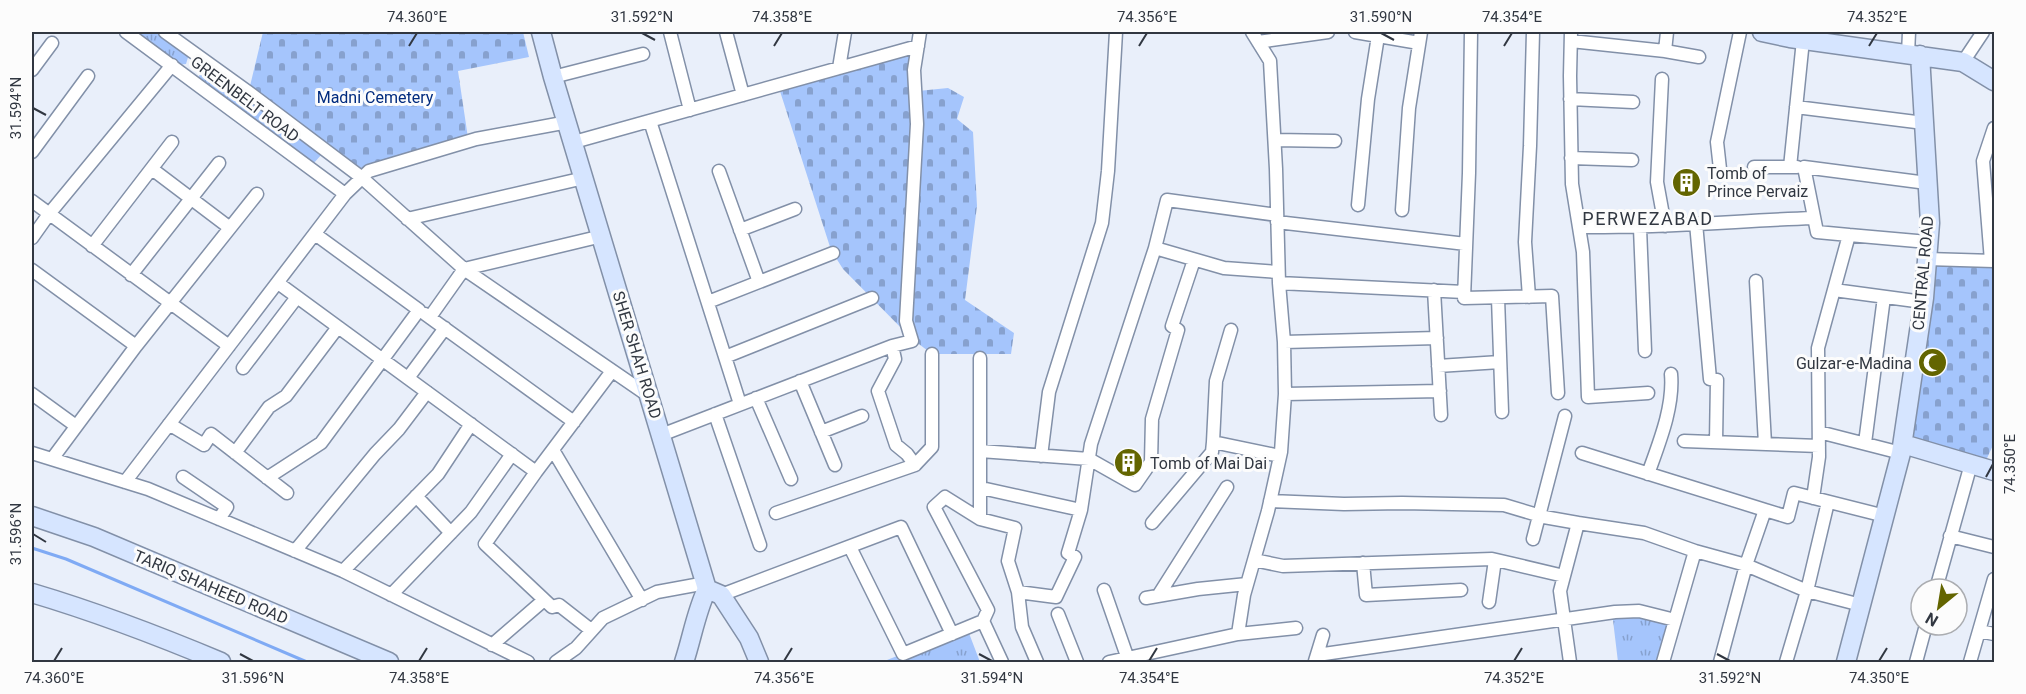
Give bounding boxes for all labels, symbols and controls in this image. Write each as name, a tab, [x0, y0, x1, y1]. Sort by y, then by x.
text: 74.360°E	[387, 8, 448, 26]
text: 31.592°N	[611, 8, 673, 26]
text: 74.358°E	[752, 8, 813, 26]
text: 74.356°E	[1117, 8, 1178, 26]
text: 31.590°N	[1350, 8, 1412, 26]
text: 74.354°E	[1482, 8, 1543, 26]
text: 74.352°E	[1847, 8, 1908, 26]
street label: GREENBELT ROAD	[187, 52, 303, 146]
text: 31.594°N	[7, 77, 25, 139]
park label: Madni Cemetery	[317, 88, 434, 107]
place label: Tomb of Prince Pervaiz	[1707, 164, 1808, 201]
building icon: Tomb of Prince Pervaiz	[1670, 166, 1702, 198]
district label: PERWEZABAD	[1582, 208, 1714, 229]
street label: CENTRAL ROAD	[1909, 215, 1937, 331]
street label: SHER SHAH ROAD	[609, 289, 665, 421]
mosque icon: Gulzar-e-Madina	[1917, 347, 1949, 379]
place label: Gulzar-e-Madina	[1796, 354, 1912, 373]
text: 74.350°E	[2001, 433, 2019, 494]
building icon: Tomb of Mai Dai	[1113, 447, 1145, 479]
place label: Tomb of Mai Dai	[1150, 454, 1267, 473]
text: 31.596°N	[7, 503, 25, 565]
street label: TARIQ SHAHEED ROAD	[131, 546, 291, 628]
north arrow	[1909, 577, 1969, 637]
text: N	[1922, 609, 1941, 631]
text: 74.360°E	[24, 669, 85, 687]
text: 31.596°N	[222, 669, 284, 687]
text: 74.358°E	[389, 669, 450, 687]
text: 74.356°E	[754, 669, 815, 687]
text: 31.594°N	[961, 669, 1023, 687]
text: 74.354°E	[1119, 669, 1180, 687]
text: 74.352°E	[1484, 669, 1545, 687]
text: 31.592°N	[1699, 669, 1761, 687]
text: 74.350°E	[1849, 669, 1910, 687]

